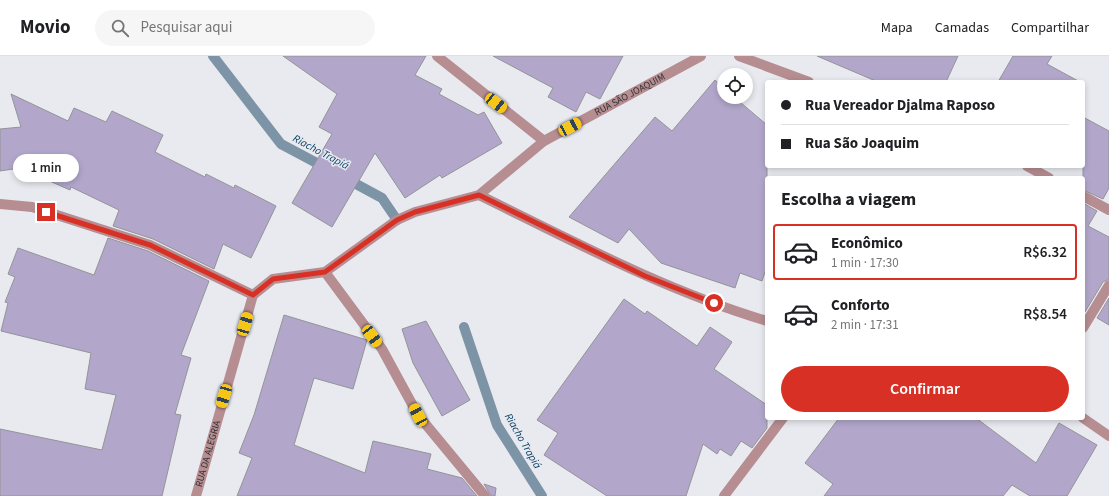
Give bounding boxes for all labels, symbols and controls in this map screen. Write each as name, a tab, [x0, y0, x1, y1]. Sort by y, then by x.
search box	[95, 10, 375, 46]
text: Movio	[20, 14, 71, 41]
icon: search	[109, 17, 131, 39]
text: Pesquisar aqui	[141, 17, 232, 38]
text: Mapa	[881, 18, 913, 38]
text: Camadas	[935, 18, 989, 38]
text: Compartilhar	[1011, 18, 1089, 38]
map controls	[717, 68, 753, 104]
button: locate	[717, 68, 753, 104]
street label: RUA SÃO JOAQUIM	[592, 70, 668, 119]
car	[483, 91, 509, 115]
text: Rua Vereador Djalma Raposo	[805, 95, 995, 116]
car	[557, 116, 583, 138]
water label: Riacho Trapiá	[290, 131, 352, 173]
text: Rua São Joaquim	[805, 133, 919, 154]
callout: 1 min	[13, 154, 79, 182]
text: 1 min	[31, 159, 61, 177]
text: Escolha a viagem	[781, 187, 916, 212]
route end	[37, 203, 55, 221]
text: Econômico	[831, 233, 903, 254]
icon: car	[783, 234, 819, 270]
text: R$6.32	[1023, 242, 1067, 263]
text: 1 min · 17:30	[831, 254, 899, 272]
route start	[705, 294, 723, 312]
text: Conforto	[831, 295, 890, 316]
icon: car	[783, 296, 819, 332]
text: R$8.54	[1023, 304, 1067, 325]
car	[236, 311, 254, 337]
text: 2 min · 17:31	[831, 316, 899, 334]
car	[360, 323, 384, 349]
button: Confirmar	[781, 366, 1069, 412]
car	[215, 383, 233, 409]
car	[407, 402, 429, 428]
water label: Riacho Trapiá	[501, 411, 545, 472]
street label: RUA DA ALEGRIA	[192, 418, 224, 489]

